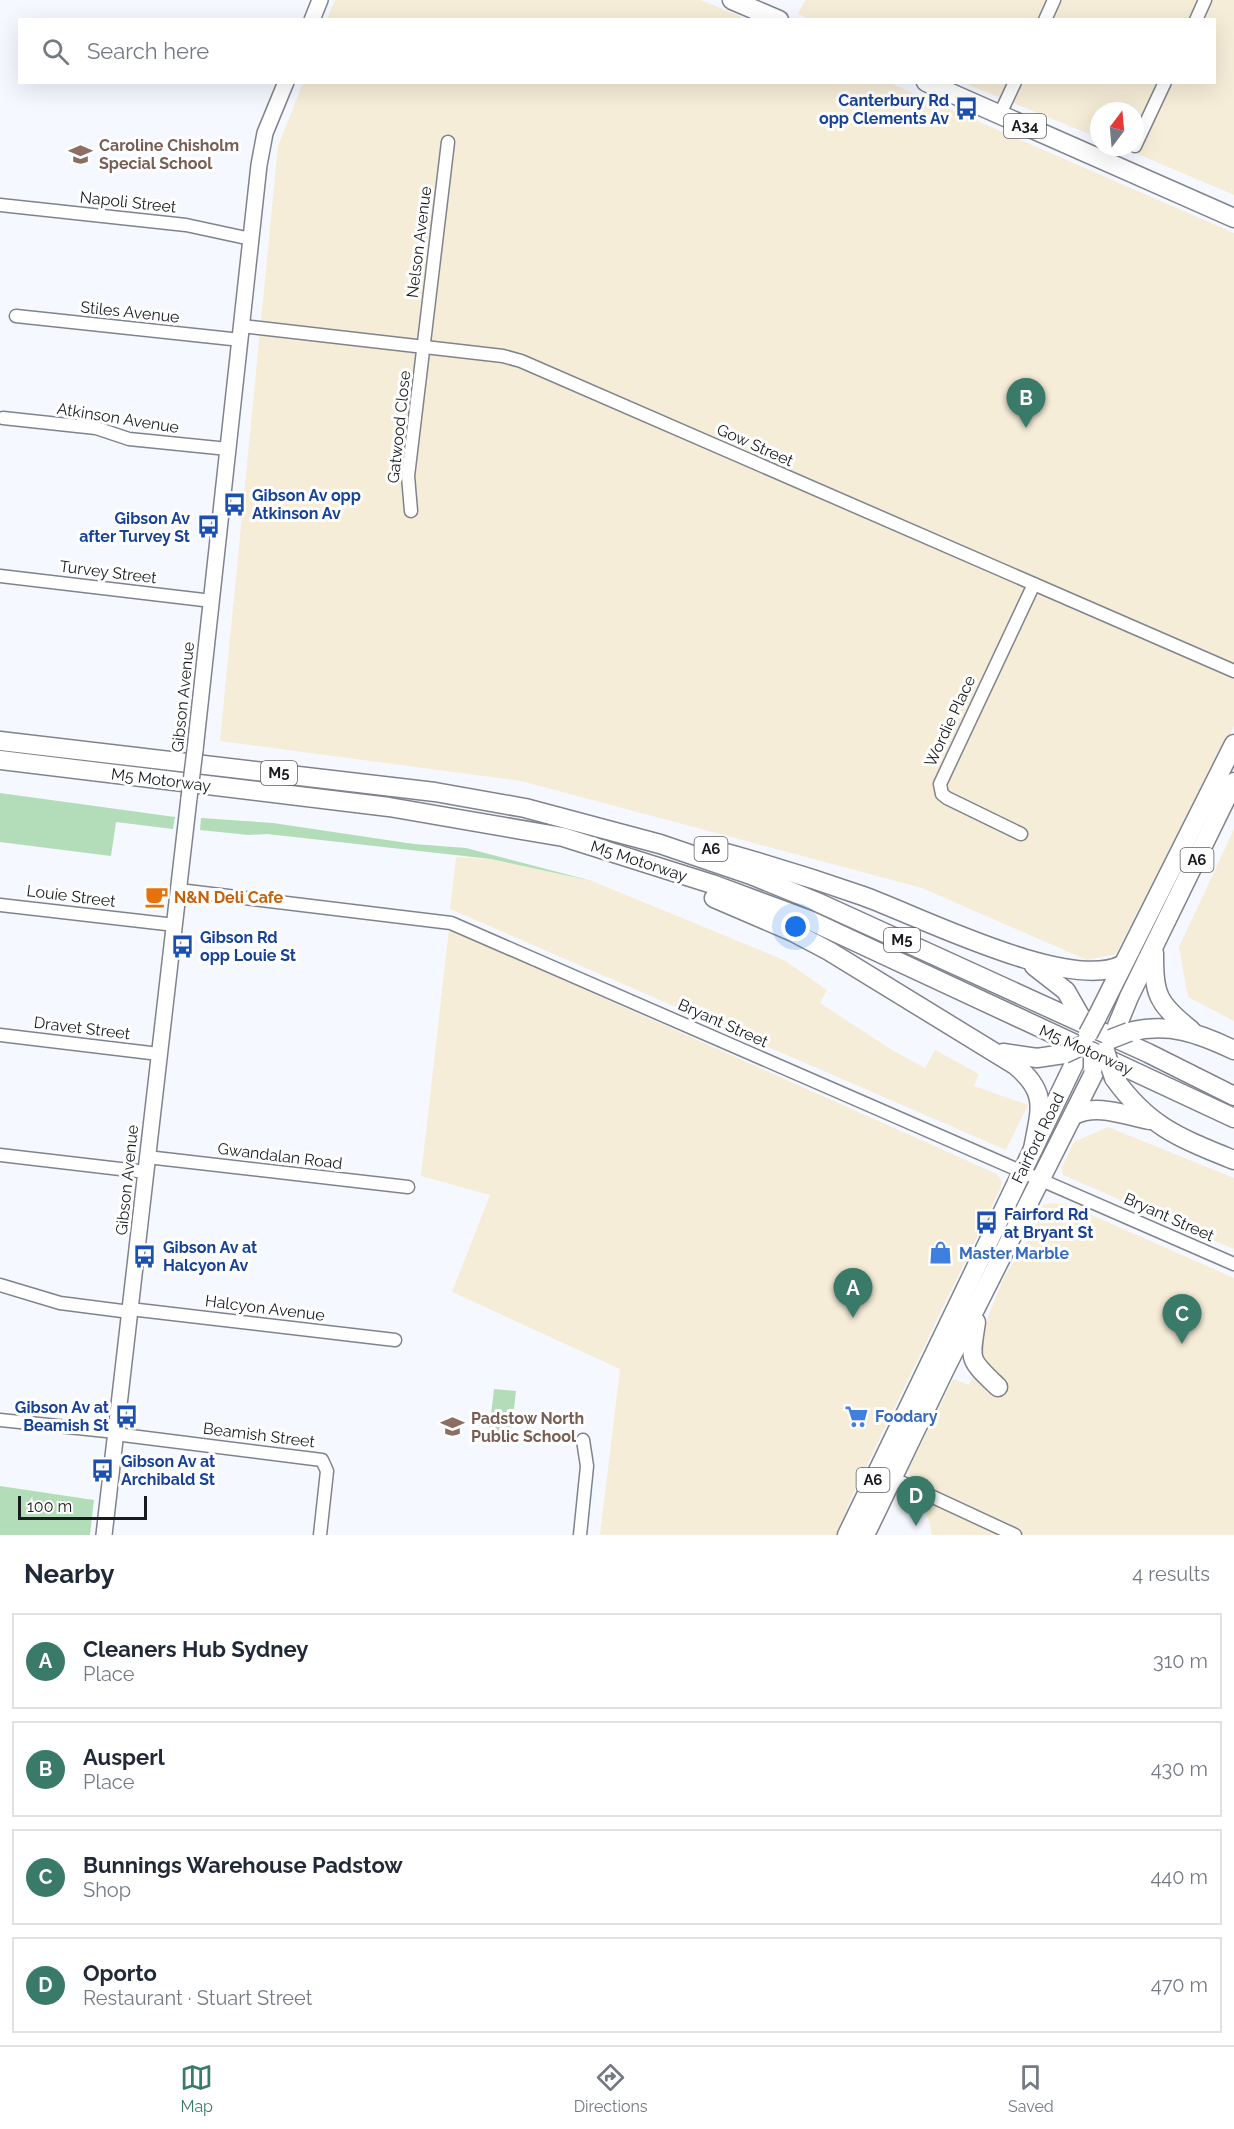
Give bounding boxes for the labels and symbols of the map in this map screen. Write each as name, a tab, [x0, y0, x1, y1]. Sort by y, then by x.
place label: Canterbury Rd opp Clements Av	[819, 91, 949, 128]
bus stop icon: Canterbury Rd opp Clements Av	[954, 96, 980, 122]
north arrow	[1090, 102, 1144, 156]
road number: A34	[1004, 114, 1046, 138]
place label: Caroline Chisholm Special School	[99, 136, 239, 173]
school or university icon: Caroline Chisholm Special School	[68, 141, 94, 167]
street label: Nelson Avenue	[403, 185, 435, 299]
street label: Napoli Street	[79, 187, 178, 217]
street label: Stiles Avenue	[79, 297, 181, 327]
street label: Gatwood Close	[384, 370, 414, 484]
pin: B	[1006, 378, 1046, 428]
street label: Atkinson Avenue	[56, 399, 180, 437]
street label: Gow Street	[714, 420, 797, 471]
place label: Gibson Av opp Atkinson Av	[252, 486, 361, 523]
bus stop icon: Gibson Av opp Atkinson Av	[221, 491, 247, 517]
place label: Gibson Av after Turvey St	[79, 509, 190, 546]
bus stop icon: Gibson Av after Turvey St	[195, 514, 221, 540]
street label: Turvey Street	[58, 557, 158, 587]
street label: Gibson Avenue	[168, 641, 198, 753]
street label: Wordie Place	[921, 672, 979, 770]
road number: M5	[261, 761, 297, 785]
street label: M5 Motorway	[110, 764, 212, 796]
street label: M5 Motorway	[588, 836, 690, 886]
road number: A6	[694, 837, 728, 861]
road number: A6	[1180, 848, 1214, 872]
street label: Louie Street	[25, 881, 117, 911]
cafe icon: N&N Deli Cafe	[143, 884, 169, 910]
place label: N&N Deli Cafe	[174, 888, 284, 907]
your location	[781, 912, 810, 941]
place label: Gibson Rd opp Louie St	[200, 928, 296, 965]
road number: M5	[884, 928, 920, 952]
bus stop icon: Gibson Rd opp Louie St	[169, 933, 195, 959]
street label: Bryant Street	[675, 995, 772, 1052]
street label: Dravet Street	[33, 1013, 132, 1043]
street label: M5 Motorway	[1036, 1021, 1136, 1079]
street label: Fairford Road	[1008, 1090, 1068, 1186]
street label: Gibson Avenue	[112, 1124, 142, 1236]
street label: Gwandalan Road	[216, 1139, 344, 1173]
street label: Bryant Street	[1121, 1189, 1218, 1246]
place label: Fairford Rd at Bryant St	[1004, 1205, 1093, 1242]
bus stop icon: Fairford Rd at Bryant St	[973, 1210, 999, 1236]
place label: Gibson Av at Halcyon Av	[163, 1238, 257, 1275]
shop icon: Master Marble	[928, 1240, 954, 1266]
bus stop icon: Gibson Av at Halcyon Av	[132, 1243, 158, 1269]
place label: Master Marble	[959, 1244, 1069, 1263]
pin: A	[834, 1268, 872, 1318]
street label: Halcyon Avenue	[204, 1291, 326, 1325]
pin: C	[1162, 1294, 1202, 1344]
place label: Gibson Av at Beamish St	[15, 1398, 109, 1435]
bus stop icon: Gibson Av at Beamish St	[114, 1403, 140, 1429]
supermarket icon: Foodary	[844, 1403, 870, 1429]
place label: Foodary	[875, 1407, 938, 1426]
place label: Padstow North Public School	[471, 1409, 584, 1446]
school or university icon: Padstow North Public School	[440, 1414, 466, 1440]
street label: Beamish Street	[202, 1419, 317, 1451]
place label: Gibson Av at Archibald St	[121, 1452, 215, 1489]
bus stop icon: Gibson Av at Archibald St	[90, 1457, 116, 1483]
road number: A6	[856, 1468, 890, 1492]
pin: D	[896, 1476, 936, 1526]
scale bar	[18, 1493, 147, 1520]

